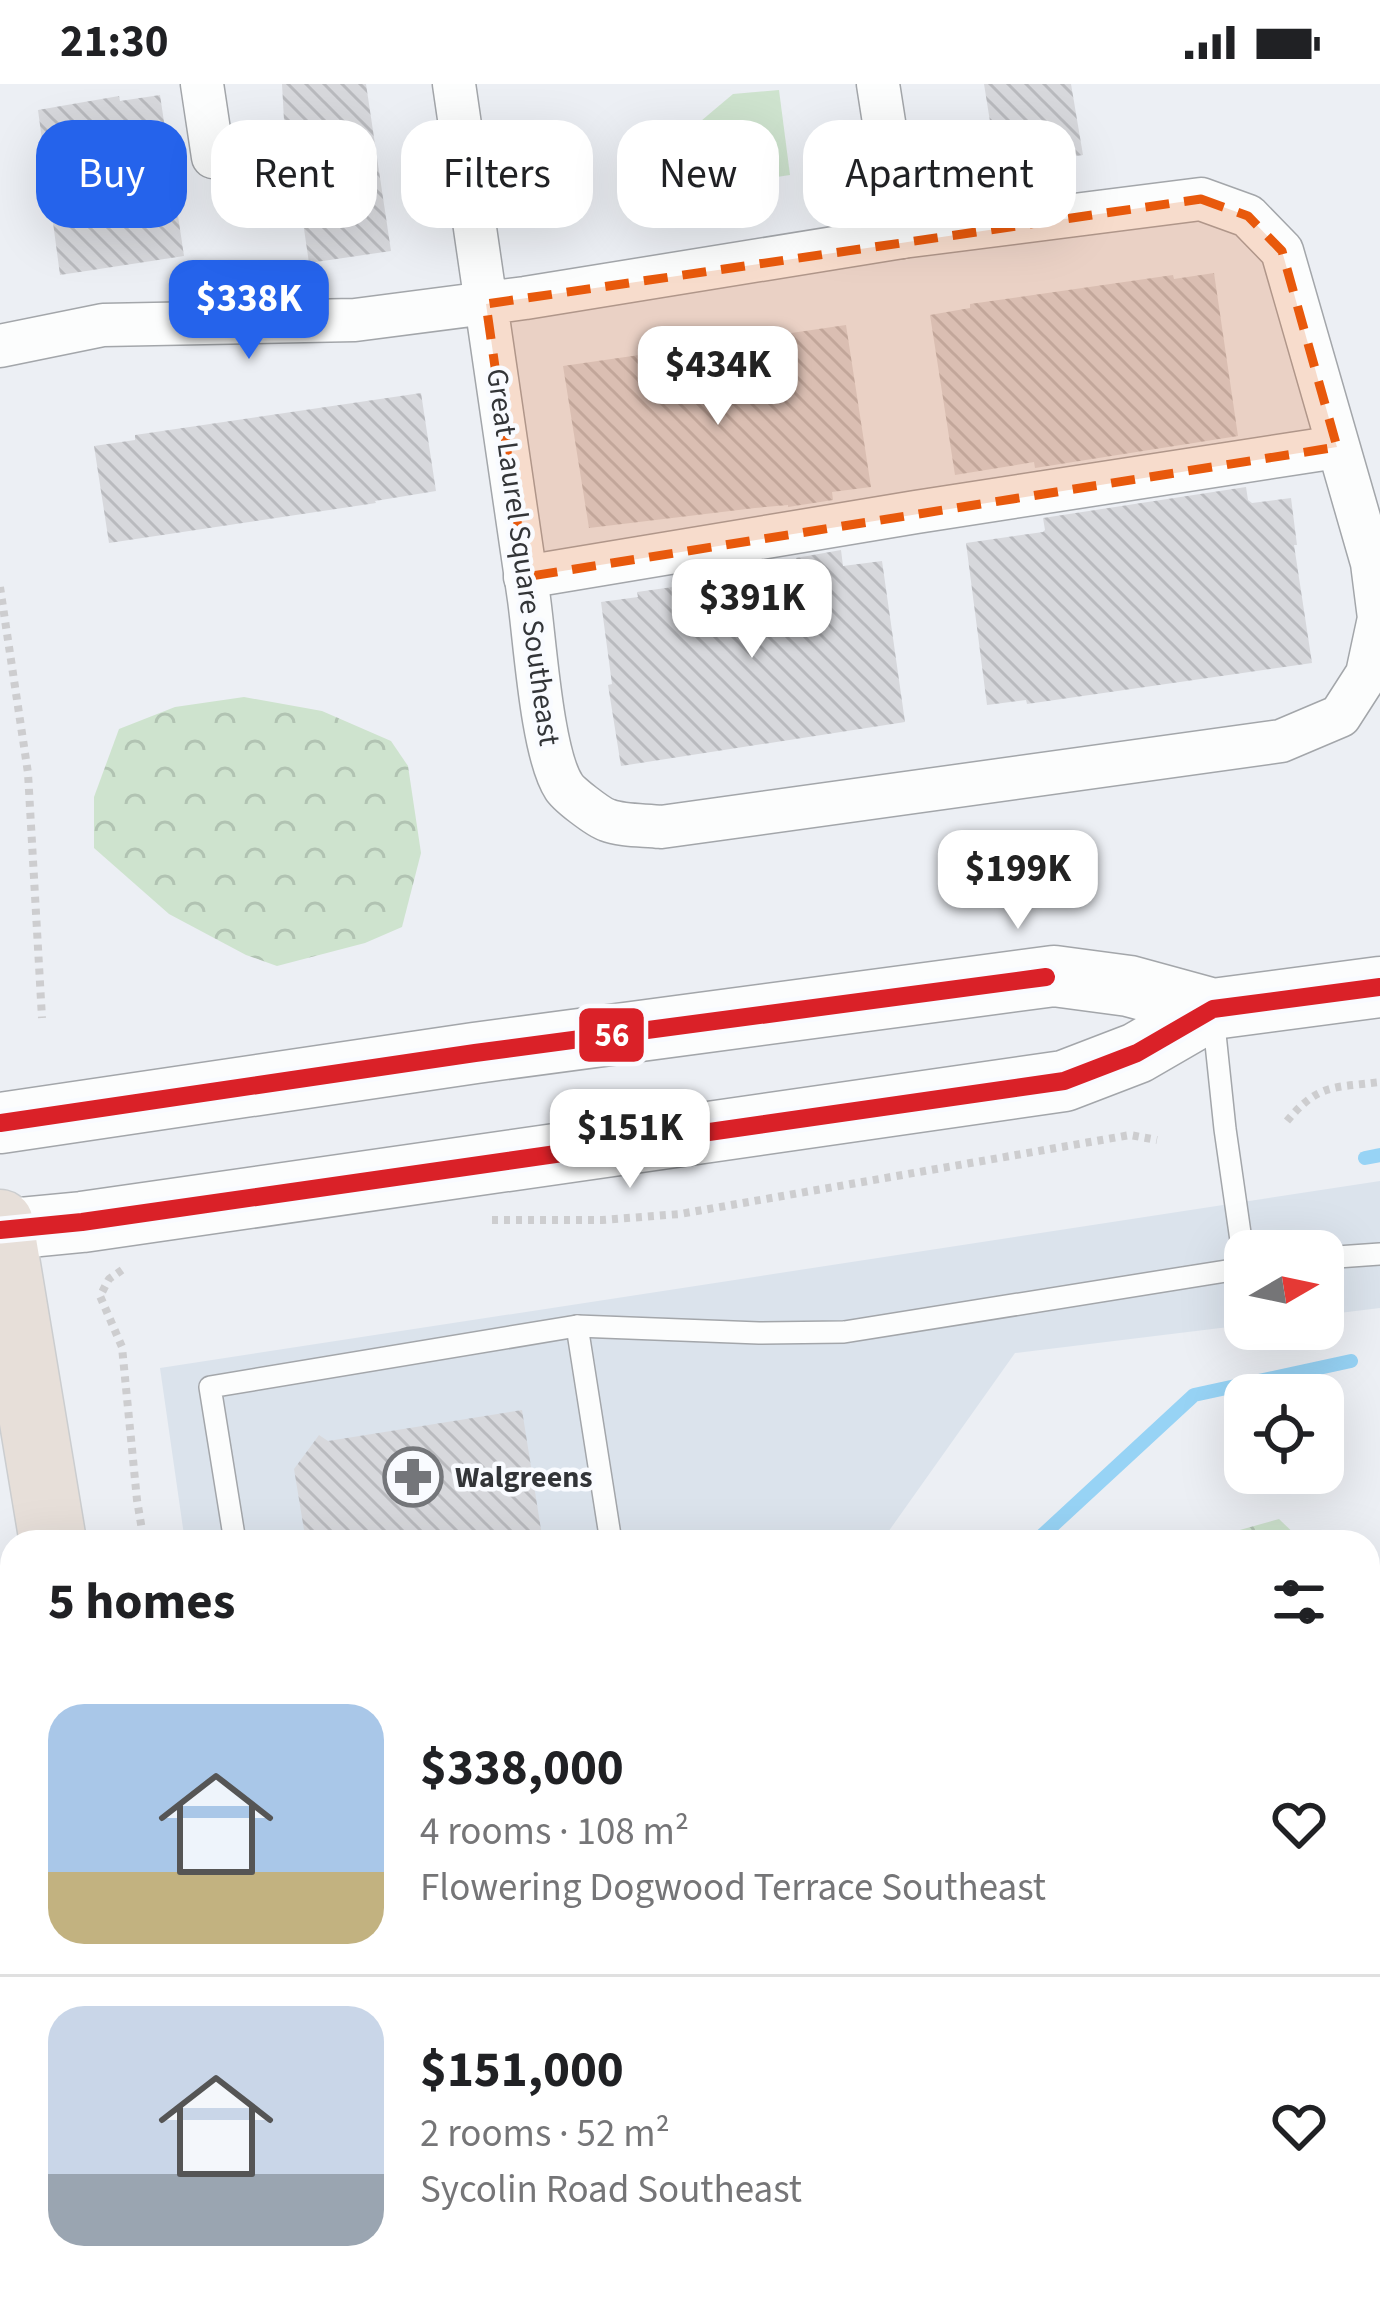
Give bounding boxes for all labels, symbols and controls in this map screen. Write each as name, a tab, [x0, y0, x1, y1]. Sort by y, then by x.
text: 21:30	[60, 10, 169, 74]
chip: Buy	[36, 120, 187, 228]
chip: Rent	[211, 120, 377, 228]
chip: Filters	[401, 120, 593, 228]
chip: New	[617, 120, 779, 228]
chip: Apartment	[803, 120, 1076, 228]
pin: $338K	[165, 260, 333, 362]
text: $338K	[196, 271, 302, 327]
pin: $434K	[634, 326, 802, 428]
text: $434K	[665, 337, 771, 393]
street label: Great Laurel Square Southeast	[475, 366, 571, 748]
pin: $391K	[668, 559, 836, 661]
text: $391K	[699, 570, 805, 626]
pin: $199K	[934, 830, 1102, 932]
text: $199K	[965, 841, 1071, 897]
line badge: 56	[577, 1006, 646, 1064]
text: 56	[595, 1012, 629, 1059]
pin: $151K	[546, 1089, 714, 1191]
text: $151K	[577, 1100, 683, 1156]
north arrow	[1224, 1230, 1344, 1350]
map controls	[1224, 1230, 1344, 1494]
button: locate	[1224, 1374, 1344, 1494]
pharmacy icon: Walgreens	[382, 1446, 444, 1508]
place label: Walgreens	[455, 1456, 593, 1499]
text: 5 homes	[48, 1566, 235, 1638]
icon: filters	[1266, 1569, 1332, 1635]
text: $338,000	[420, 1732, 624, 1804]
icon: home	[144, 1752, 288, 1896]
icon: heart	[1266, 1791, 1332, 1857]
text: 4 rooms · 108 m²	[420, 1804, 689, 1860]
text: Flowering Dogwood Terrace Southeast	[420, 1860, 1046, 1916]
text: $151,000	[420, 2034, 624, 2106]
icon: home	[144, 2054, 288, 2198]
icon: heart	[1266, 2093, 1332, 2159]
text: 2 rooms · 52 m²	[420, 2106, 670, 2162]
text: Sycolin Road Southeast	[420, 2162, 802, 2218]

